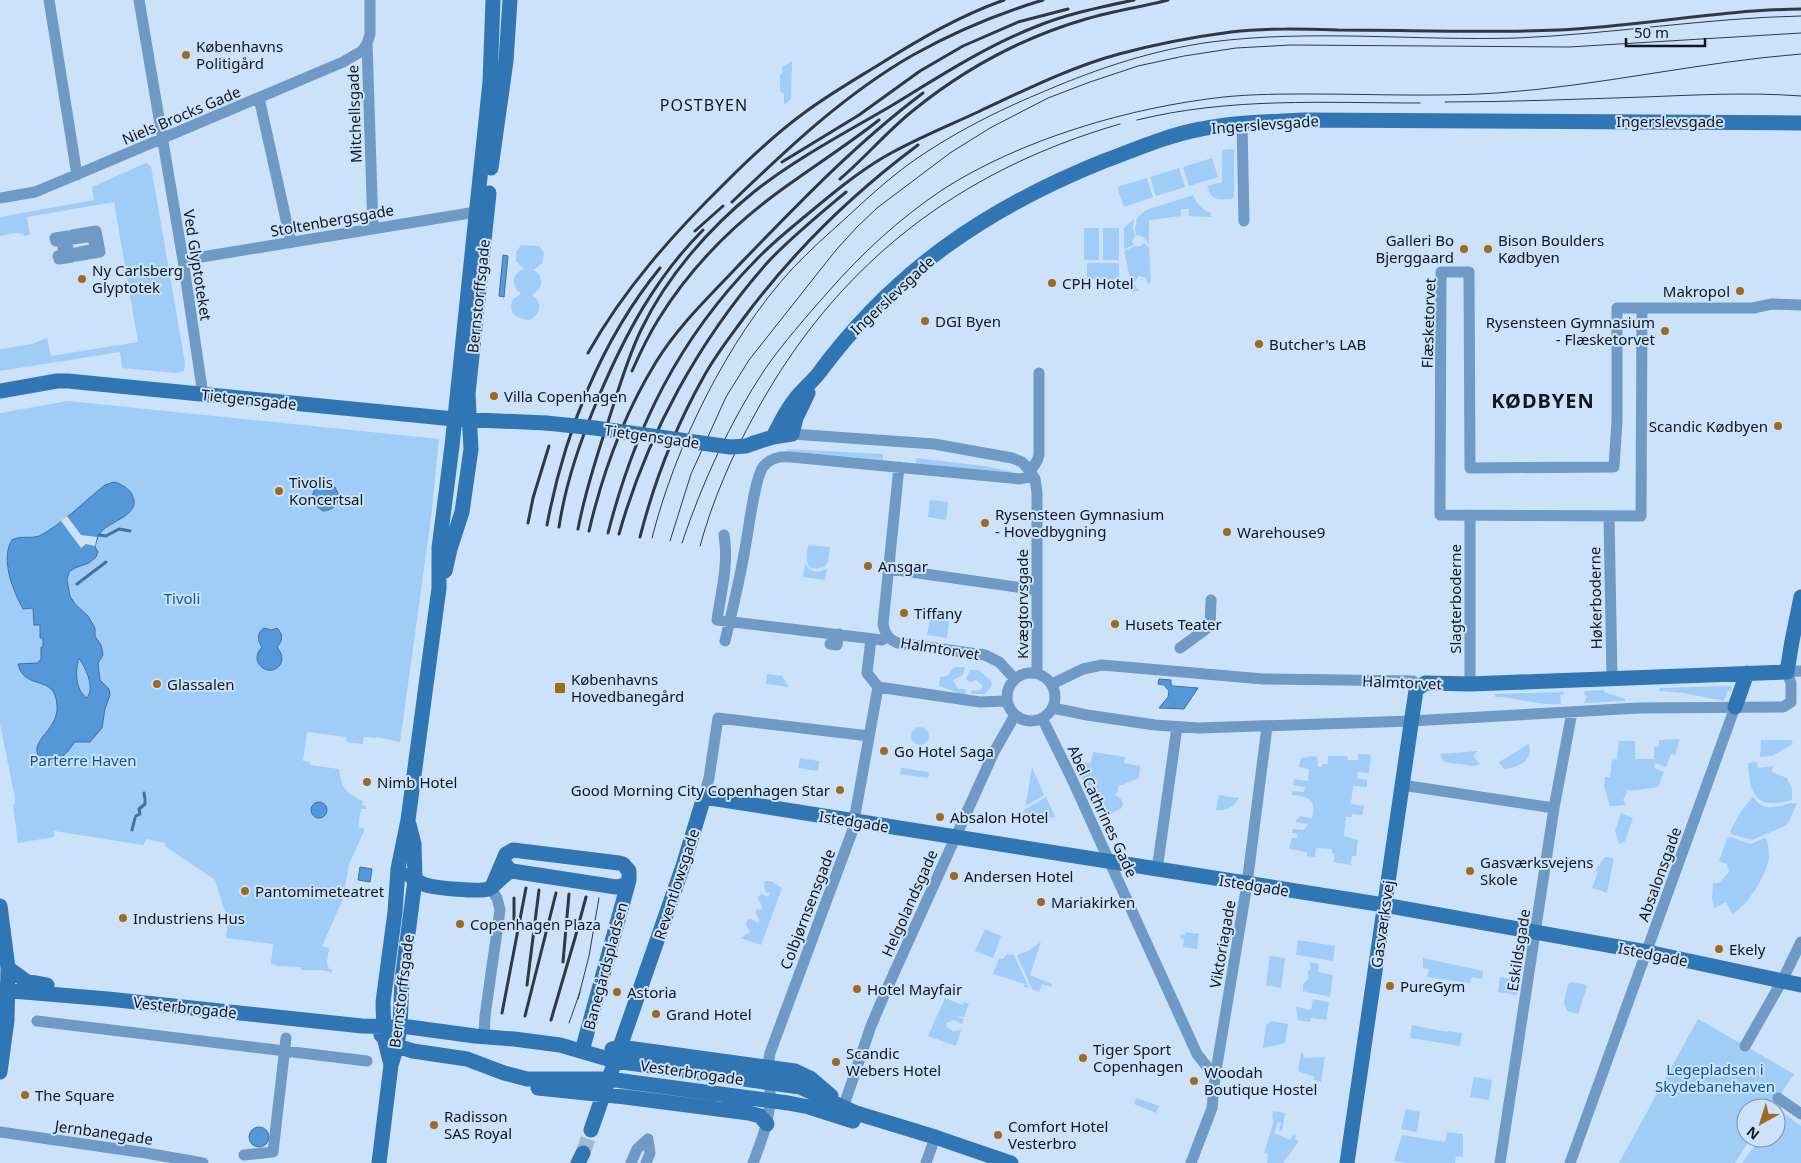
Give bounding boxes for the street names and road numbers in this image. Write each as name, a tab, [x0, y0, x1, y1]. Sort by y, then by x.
street label: Mitchellsgade	[342, 65, 366, 163]
street label: Niels Brocks Gade	[119, 81, 243, 149]
street label: Ingerslevsgade	[1211, 110, 1319, 138]
street label: Ingerslevsgade	[1616, 111, 1724, 131]
street label: Stoltenbergsgade	[269, 199, 395, 241]
street label: Ved Glyptoteket	[179, 208, 217, 323]
street label: Bernstorffsgade	[462, 238, 494, 354]
street label: Ingerslevsgade	[846, 251, 938, 339]
street label: Flæsketorvet	[1416, 277, 1440, 369]
street label: Tietgensgade	[200, 384, 298, 414]
street label: Tietgensgade	[603, 419, 701, 453]
street label: Slagterboderne	[1445, 544, 1465, 654]
street label: Høkerboderne	[1584, 546, 1606, 650]
street label: Kvægtorvsgade	[1012, 549, 1032, 659]
street label: Halmtorvet	[899, 632, 981, 664]
street label: Halmtorvet	[1362, 671, 1443, 693]
street label: Abel Cathrines Gade	[1064, 742, 1142, 880]
street label: Istedgade	[818, 806, 890, 836]
street label: Absalonsgade	[1633, 824, 1685, 924]
street label: Reventlowsgade	[649, 826, 703, 942]
street label: Colbjørnsensgade	[775, 846, 839, 972]
street label: Helgolandsgade	[876, 846, 942, 960]
street label: Istedgade	[1218, 870, 1290, 900]
street label: Gasværksvej	[1366, 879, 1398, 969]
street label: Viktoriagade	[1204, 898, 1240, 990]
street label: Banegårdspladsen	[578, 900, 632, 1032]
street label: Eskildsgade	[1502, 907, 1534, 993]
street label: Bernstorffsgade	[384, 933, 418, 1049]
street label: Istedgade	[1616, 937, 1690, 971]
street label: Vesterbrogade	[132, 992, 238, 1022]
street label: Vesterbrogade	[639, 1055, 745, 1089]
street label: Jernbanegade	[52, 1115, 154, 1149]

